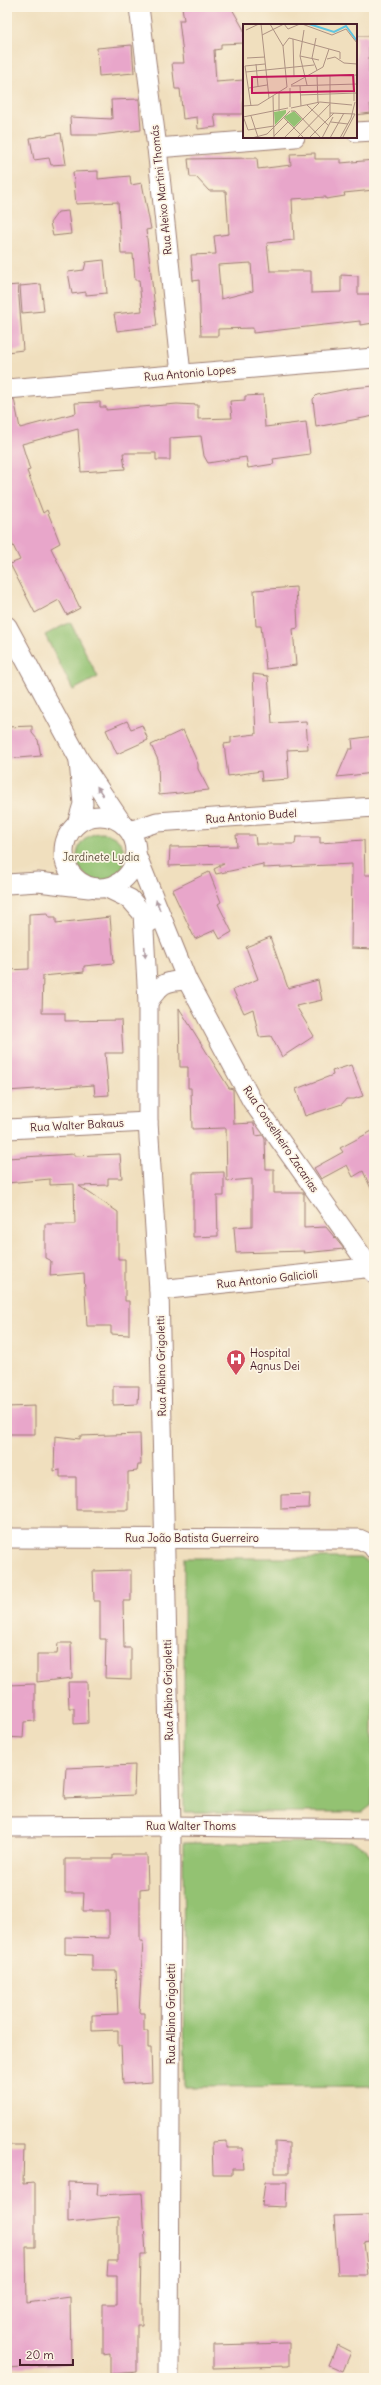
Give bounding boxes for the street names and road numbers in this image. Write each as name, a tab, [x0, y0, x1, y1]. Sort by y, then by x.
street label: Rua Aleixo Martini Thomás	[147, 124, 175, 256]
street label: Rua Antonio Lopes	[143, 362, 237, 384]
street label: Rua Antonio Budel	[205, 806, 297, 826]
street label: Rua Conselheiro Zacarias	[240, 1083, 322, 1195]
street label: Rua Walter Bakaus	[30, 1116, 124, 1134]
street label: Rua Antonio Galicioli	[216, 1267, 318, 1291]
street label: Rua Albino Grigoletti	[153, 1315, 169, 1417]
street label: Rua João Batista Guerreiro	[125, 1531, 259, 1545]
street label: Rua Albino Grigoletti	[160, 1639, 176, 1741]
street label: Rua Walter Thoms	[146, 1819, 236, 1833]
street label: Rua Albino Grigoletti	[164, 1964, 178, 2064]

